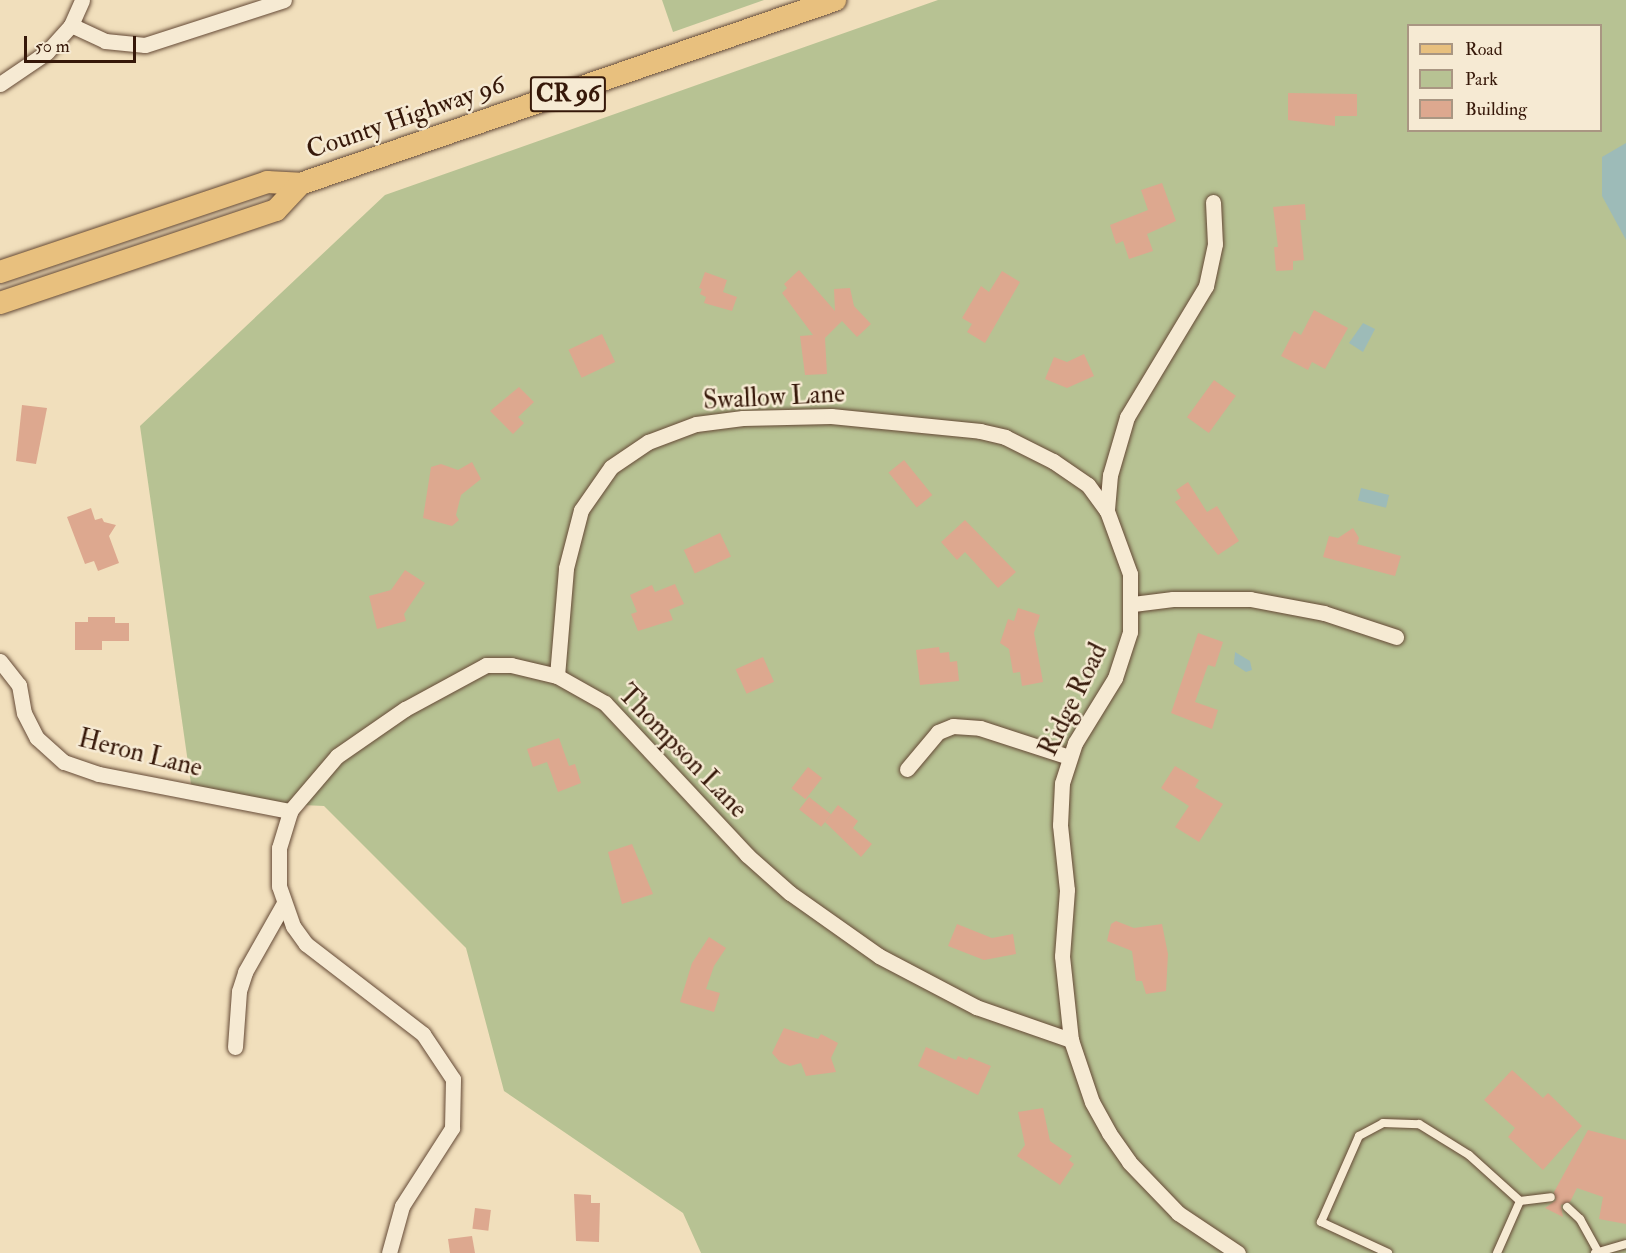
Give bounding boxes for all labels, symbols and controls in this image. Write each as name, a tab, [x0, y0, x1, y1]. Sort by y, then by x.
scale bar	[27, 24, 140, 62]
legend	[1407, 24, 1602, 132]
text: 50 m	[35, 35, 70, 58]
text: Road	[1465, 38, 1503, 61]
text: Park	[1465, 68, 1498, 91]
street label: County Highway 96	[303, 69, 509, 167]
road number: CR 96	[529, 73, 607, 115]
text: Building	[1465, 98, 1527, 121]
street label: Swallow Lane	[702, 379, 846, 417]
street label: Ridge Road	[1033, 638, 1115, 762]
street label: Thompson Lane	[611, 679, 753, 825]
street label: Heron Lane	[75, 724, 205, 784]

